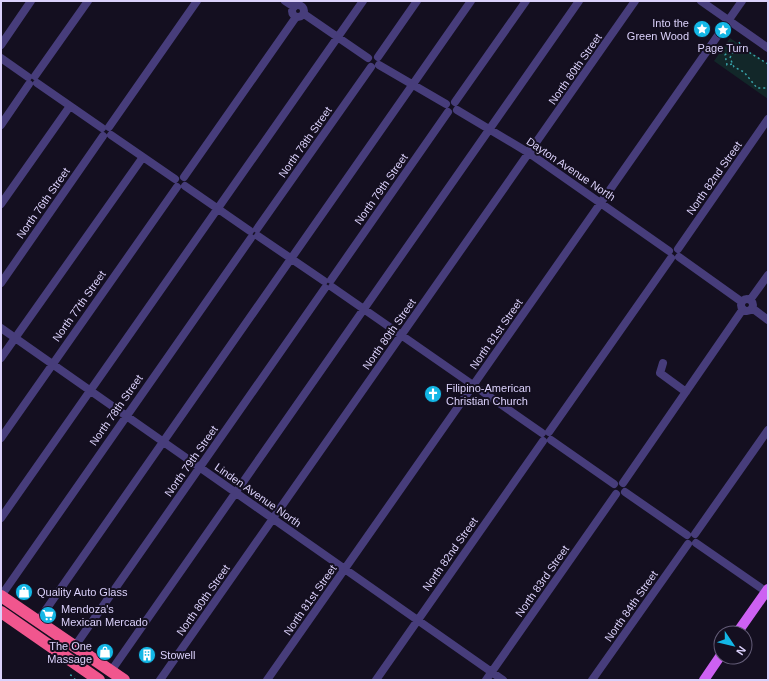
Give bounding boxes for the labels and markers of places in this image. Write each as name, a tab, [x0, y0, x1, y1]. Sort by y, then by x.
place label: Into the Green Wood	[627, 17, 689, 42]
place icon: Into the Green Wood	[692, 19, 712, 39]
place icon: Page Turn	[713, 20, 733, 40]
place label: Page Turn	[698, 42, 748, 54]
place label: Filipino-American Christian Church	[446, 382, 531, 407]
church icon: Filipino-American Christian Church	[423, 384, 443, 404]
shop icon: Quality Auto Glass	[14, 582, 34, 602]
place label: Quality Auto Glass	[37, 586, 128, 598]
place label: Mendoza's Mexican Mercado	[61, 603, 148, 628]
supermarket icon: Mendoza's Mexican Mercado	[38, 605, 58, 625]
place label: The One Massage	[47, 640, 92, 665]
shop icon: The One Massage	[95, 642, 115, 662]
building icon: Stowell	[137, 645, 157, 665]
place label: Stowell	[160, 649, 195, 661]

